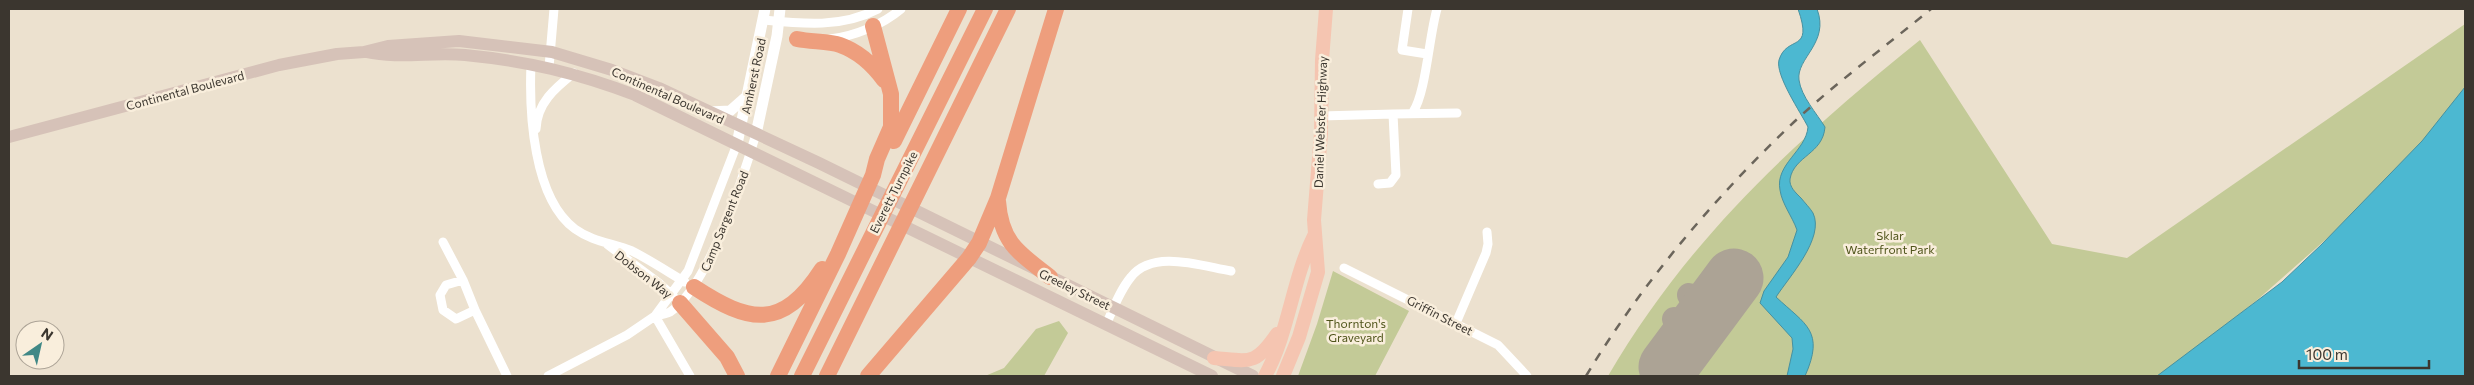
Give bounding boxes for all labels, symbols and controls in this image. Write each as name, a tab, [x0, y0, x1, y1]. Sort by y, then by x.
street label: Amherst Road	[738, 37, 768, 115]
street label: Daniel Webster Highway	[1311, 56, 1329, 188]
street label: Continental Boulevard	[610, 64, 726, 126]
street label: Continental Boulevard	[124, 67, 246, 112]
street label: Everett Turnpike	[866, 149, 920, 235]
street label: Camp Sargent Road	[697, 169, 751, 273]
park label: Sklar Waterfront Park	[1845, 228, 1935, 256]
street label: Dobson Way	[613, 247, 675, 301]
street label: Greeley Street	[1037, 266, 1113, 312]
street label: Griffin Street	[1405, 292, 1475, 338]
park label: Thornton's Graveyard	[1326, 316, 1386, 344]
north arrow	[15, 320, 65, 370]
text: N	[38, 324, 57, 344]
scale bar	[2299, 338, 2429, 370]
text: 100 m	[2306, 345, 2348, 363]

